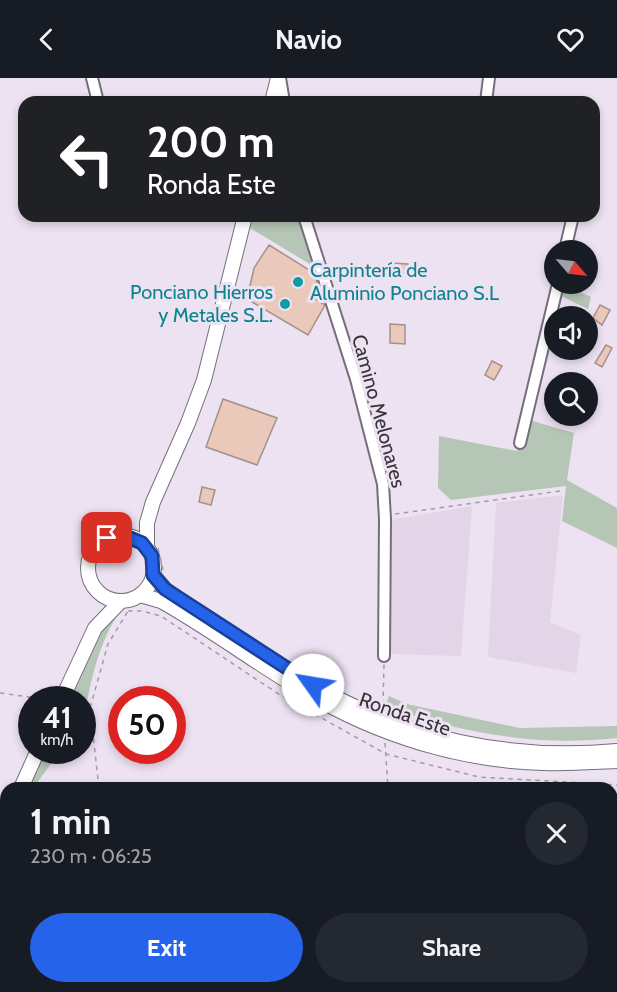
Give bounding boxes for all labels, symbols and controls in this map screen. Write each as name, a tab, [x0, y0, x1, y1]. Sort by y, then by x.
icon: back	[30, 23, 63, 56]
text: Navio	[275, 23, 342, 56]
icon: heart	[554, 23, 587, 56]
text: 200 m	[147, 116, 274, 168]
icon: left	[48, 120, 126, 198]
text: Ronda Este	[147, 168, 276, 201]
north arrow	[544, 240, 598, 294]
map controls	[544, 240, 598, 426]
place label: Carpintería de Aluminio Ponciano S.L	[310, 258, 499, 305]
marker: Carpintería de Aluminio Ponciano S.L	[291, 275, 305, 289]
place label: Ponciano Hierros y Metales S.L.	[130, 280, 273, 327]
marker: Ponciano Hierros y Metales S.L.	[278, 297, 292, 311]
button: sound	[544, 306, 598, 360]
street label: Camino Melonares	[347, 332, 411, 490]
button: search	[544, 372, 598, 426]
pin	[81, 512, 132, 563]
icon: arrive	[90, 521, 123, 554]
position arrow	[281, 653, 345, 717]
speed limit sign: 50	[108, 686, 186, 764]
street label: Ronda Este	[356, 687, 454, 741]
text: 41	[42, 699, 72, 736]
text: km/h	[41, 731, 73, 749]
text: 1 min	[30, 799, 111, 843]
button: close	[525, 802, 588, 865]
text: 230 m · 06:25	[30, 844, 152, 868]
button: Exit	[30, 913, 303, 982]
button: Share	[315, 913, 588, 982]

